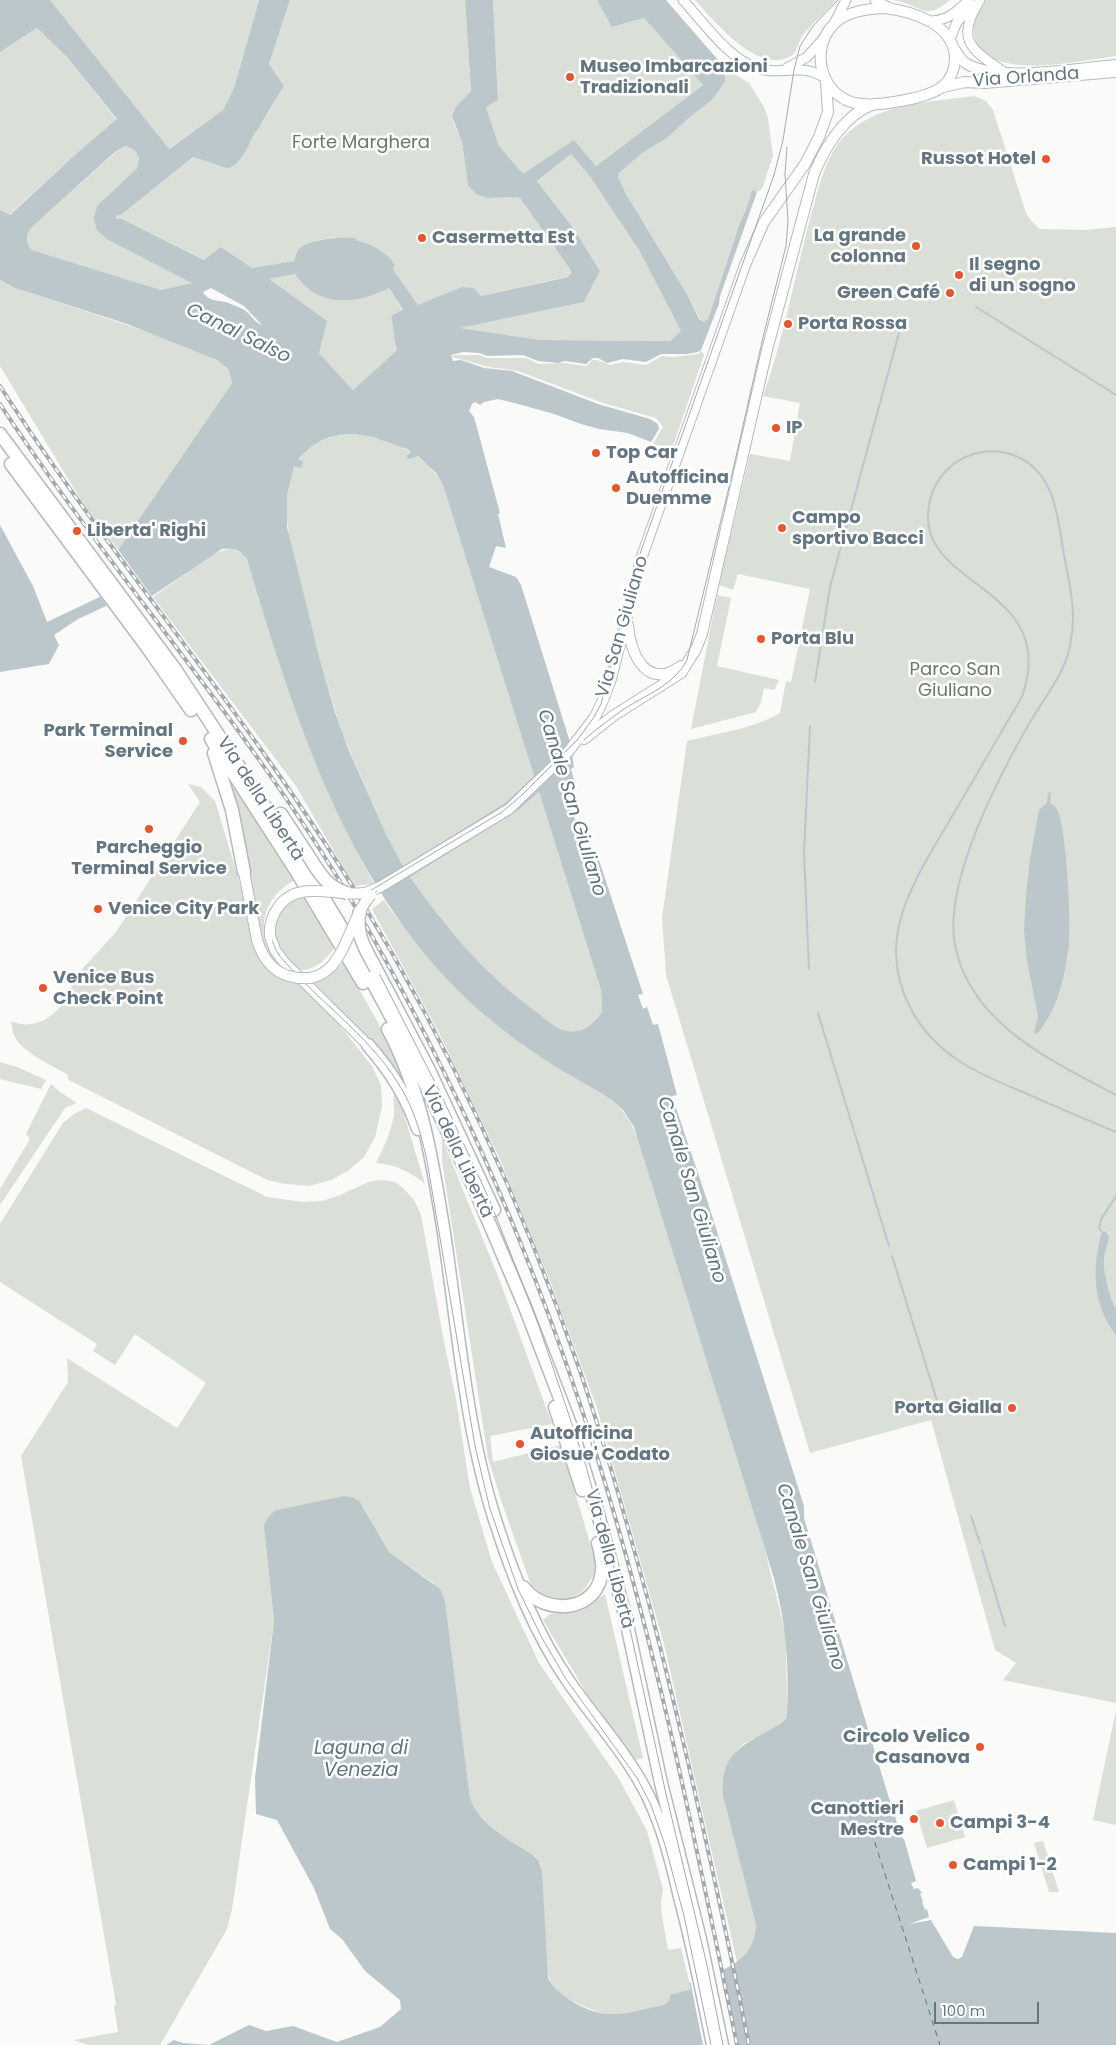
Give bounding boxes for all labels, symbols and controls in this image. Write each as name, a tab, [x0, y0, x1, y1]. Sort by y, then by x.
place label: Museo Imbarcazioni Tradizionali	[580, 56, 768, 98]
street label: Via Orlanda	[972, 63, 1080, 93]
marker: Museo Imbarcazioni Tradizionali	[564, 71, 576, 83]
park label: Forte Marghera	[292, 132, 430, 154]
place label: Russot Hotel	[921, 148, 1036, 170]
marker: Russot Hotel	[1040, 153, 1052, 165]
place label: La grande colonna	[814, 225, 906, 268]
place label: Casermetta Est	[432, 227, 575, 249]
marker: Casermetta Est	[416, 232, 428, 244]
marker: La grande colonna	[910, 240, 922, 252]
place label: Il segno di un sogno	[969, 254, 1076, 296]
marker: Il segno di un sogno	[953, 269, 965, 281]
place label: Green Café	[837, 282, 940, 304]
marker: Green Café	[944, 287, 956, 299]
water label: Canal Salso	[182, 299, 294, 369]
place label: Porta Rossa	[798, 313, 907, 335]
marker: Porta Rossa	[782, 318, 794, 330]
place label: IP	[786, 417, 803, 439]
marker: IP	[770, 422, 782, 434]
place label: Top Car	[606, 442, 678, 464]
marker: Top Car	[590, 447, 602, 459]
place label: Autofficina Duemme	[626, 467, 729, 509]
marker: Autofficina Duemme	[610, 482, 622, 494]
place label: Campo sportivo Bacci	[792, 507, 924, 550]
place label: Liberta' Righi	[87, 520, 206, 542]
marker: Campo sportivo Bacci	[776, 522, 788, 534]
marker: Liberta' Righi	[71, 525, 83, 537]
street label: Via San Giuliano	[592, 554, 654, 700]
place label: Porta Blu	[771, 628, 854, 650]
marker: Porta Blu	[755, 633, 767, 645]
park label: Parco San Giuliano	[910, 659, 1000, 702]
water label: Canale San Giuliano	[532, 707, 610, 899]
place label: Park Terminal Service	[43, 720, 173, 762]
street label: Via della Libertà	[212, 733, 308, 865]
marker: Park Terminal Service	[177, 735, 189, 747]
marker: Parcheggio Terminal Service	[143, 823, 155, 835]
place label: Parcheggio Terminal Service	[71, 837, 227, 880]
place label: Venice City Park	[108, 898, 259, 920]
marker: Venice City Park	[92, 903, 104, 915]
place label: Venice Bus Check Point	[53, 967, 163, 1010]
marker: Venice Bus Check Point	[37, 982, 49, 994]
street label: Via della Libertà	[417, 1082, 497, 1222]
water label: Canale San Giuliano	[652, 1094, 730, 1286]
place label: Porta Gialla	[894, 1397, 1002, 1419]
marker: Porta Gialla	[1006, 1402, 1018, 1414]
place label: Autofficina Giosue' Codato	[530, 1423, 670, 1466]
marker: Autofficina Giosue' Codato	[514, 1438, 526, 1450]
water label: Canale San Giuliano	[771, 1481, 849, 1673]
street label: Via della Libertà	[580, 1487, 638, 1631]
place label: Circolo Velico Casanova	[843, 1726, 970, 1768]
water label: Laguna di Venezia	[314, 1738, 408, 1782]
marker: Circolo Velico Casanova	[974, 1741, 986, 1753]
place label: Canottieri Mestre	[810, 1798, 904, 1840]
place label: Campi 3-4	[950, 1812, 1050, 1834]
marker: Canottieri Mestre	[908, 1813, 920, 1825]
marker: Campi 3-4	[934, 1817, 946, 1829]
place label: Campi 1-2	[963, 1854, 1057, 1876]
marker: Campi 1-2	[947, 1859, 959, 1871]
scale bar	[936, 1992, 1041, 2024]
text: 100 m	[942, 2000, 985, 2021]

